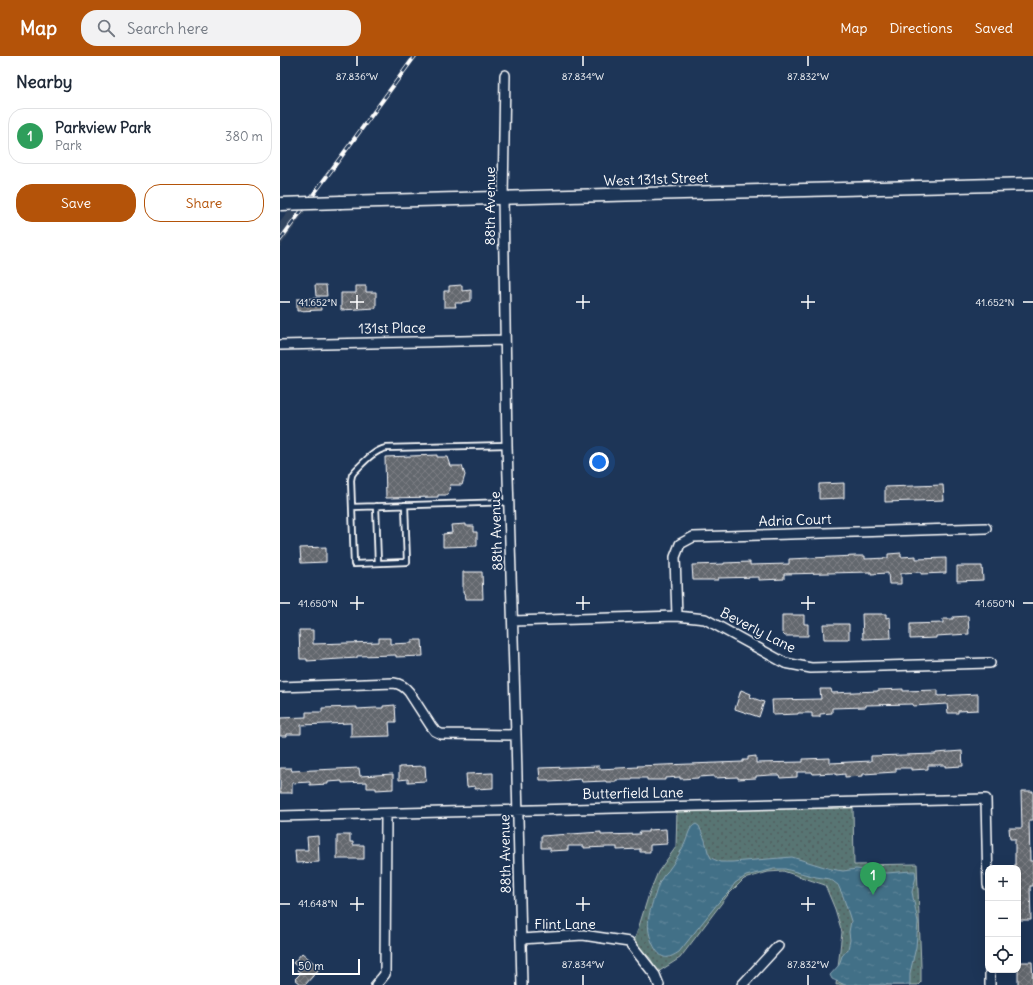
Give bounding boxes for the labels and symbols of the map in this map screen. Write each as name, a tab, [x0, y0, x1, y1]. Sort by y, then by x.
text: 87.836°W	[336, 70, 378, 83]
text: 87.834°W	[562, 70, 604, 83]
text: 87.832°W	[787, 70, 829, 83]
street label: 88th Avenue	[481, 166, 499, 246]
street label: West 131st Street	[603, 168, 709, 190]
text: 41.652°N	[299, 296, 337, 309]
text: 41.652°N	[976, 296, 1014, 309]
street label: 131st Place	[358, 318, 426, 338]
your location	[589, 452, 609, 472]
street label: 88th Avenue	[486, 491, 506, 571]
street label: Adria Court	[758, 510, 832, 530]
text: 41.650°N	[298, 597, 338, 610]
text: 41.650°N	[975, 597, 1015, 610]
street label: Beverly Lane	[717, 603, 799, 657]
street label: Butterfield Lane	[582, 783, 684, 803]
street label: 88th Avenue	[495, 814, 515, 894]
pin: 1	[860, 862, 886, 895]
text: 41.648°N	[298, 897, 338, 910]
street label: Flint Lane	[534, 915, 596, 933]
scale bar	[292, 957, 360, 976]
text: 87.834°W	[562, 958, 604, 971]
text: 87.832°W	[787, 958, 829, 971]

